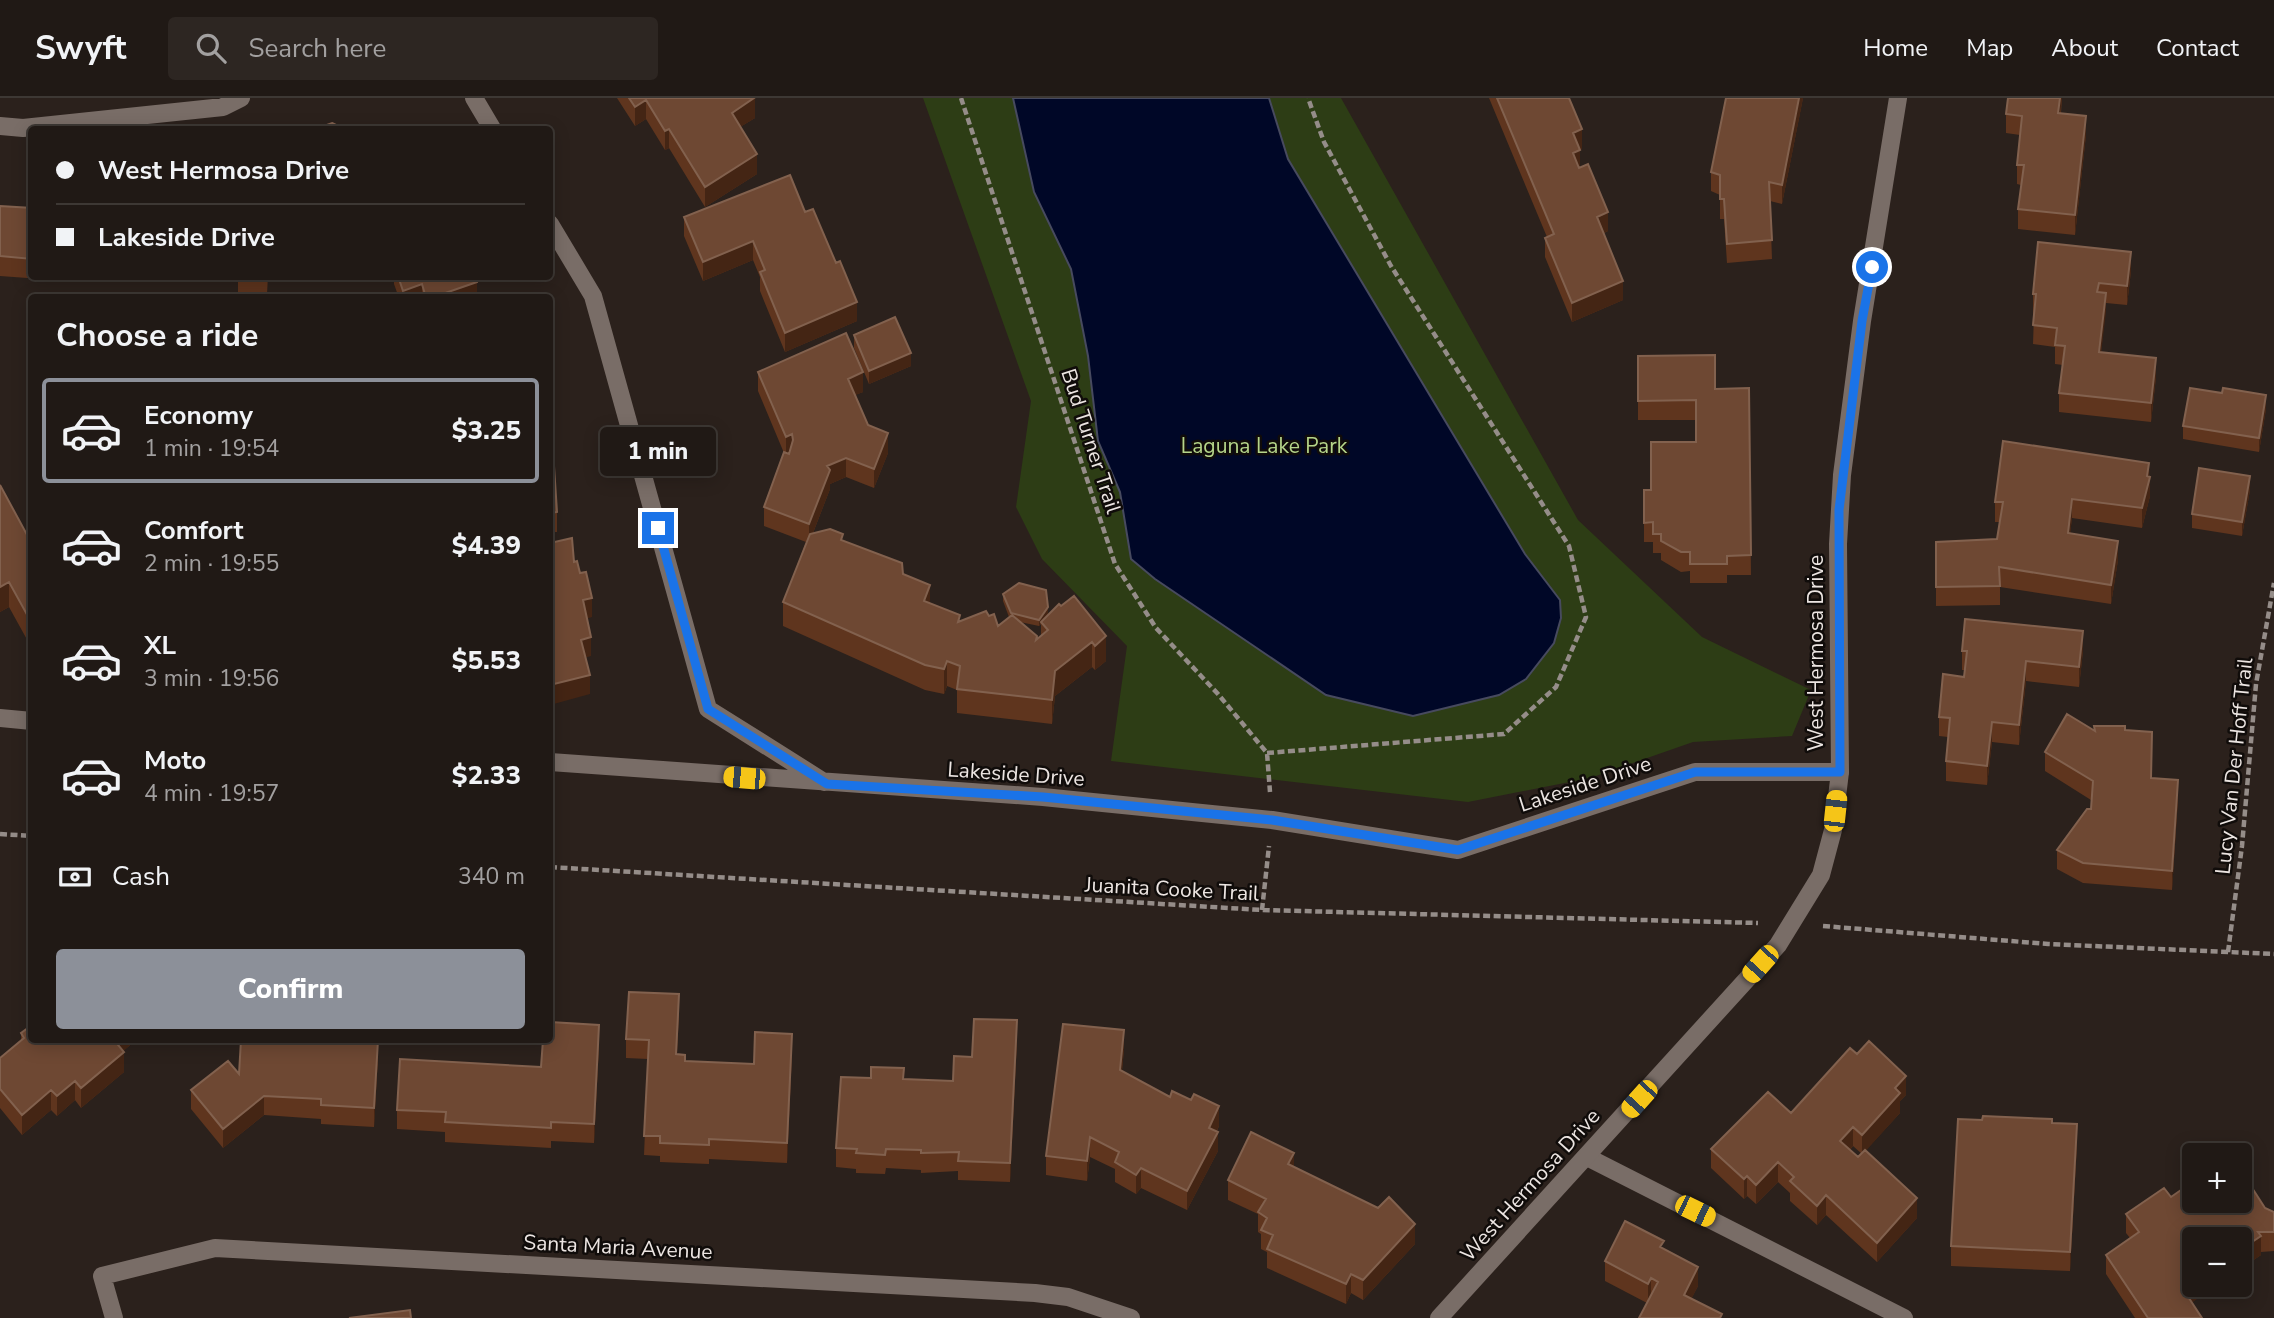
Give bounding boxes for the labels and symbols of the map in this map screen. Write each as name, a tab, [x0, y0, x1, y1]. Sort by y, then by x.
route start	[1856, 251, 1888, 283]
street label: Bud Turner Trail	[1054, 365, 1128, 518]
callout: 1 min	[600, 426, 716, 476]
park label: Laguna Lake Park	[1181, 432, 1348, 460]
route end	[642, 512, 674, 544]
street label: West Hermosa Drive	[1802, 555, 1830, 751]
street label: Lucy Van Der Hoff Trail	[2209, 656, 2259, 876]
street label: Lakeside Drive	[1515, 749, 1655, 819]
street label: Lakeside Drive	[946, 755, 1086, 793]
car	[723, 766, 766, 790]
car	[1823, 789, 1848, 833]
street label: Juanita Cooke Trail	[1083, 870, 1261, 908]
car	[1739, 941, 1782, 987]
car	[1618, 1076, 1661, 1122]
street label: West Hermosa Drive	[1454, 1103, 1606, 1267]
car	[1672, 1192, 1719, 1230]
street label: Santa Maria Avenue	[523, 1228, 713, 1266]

